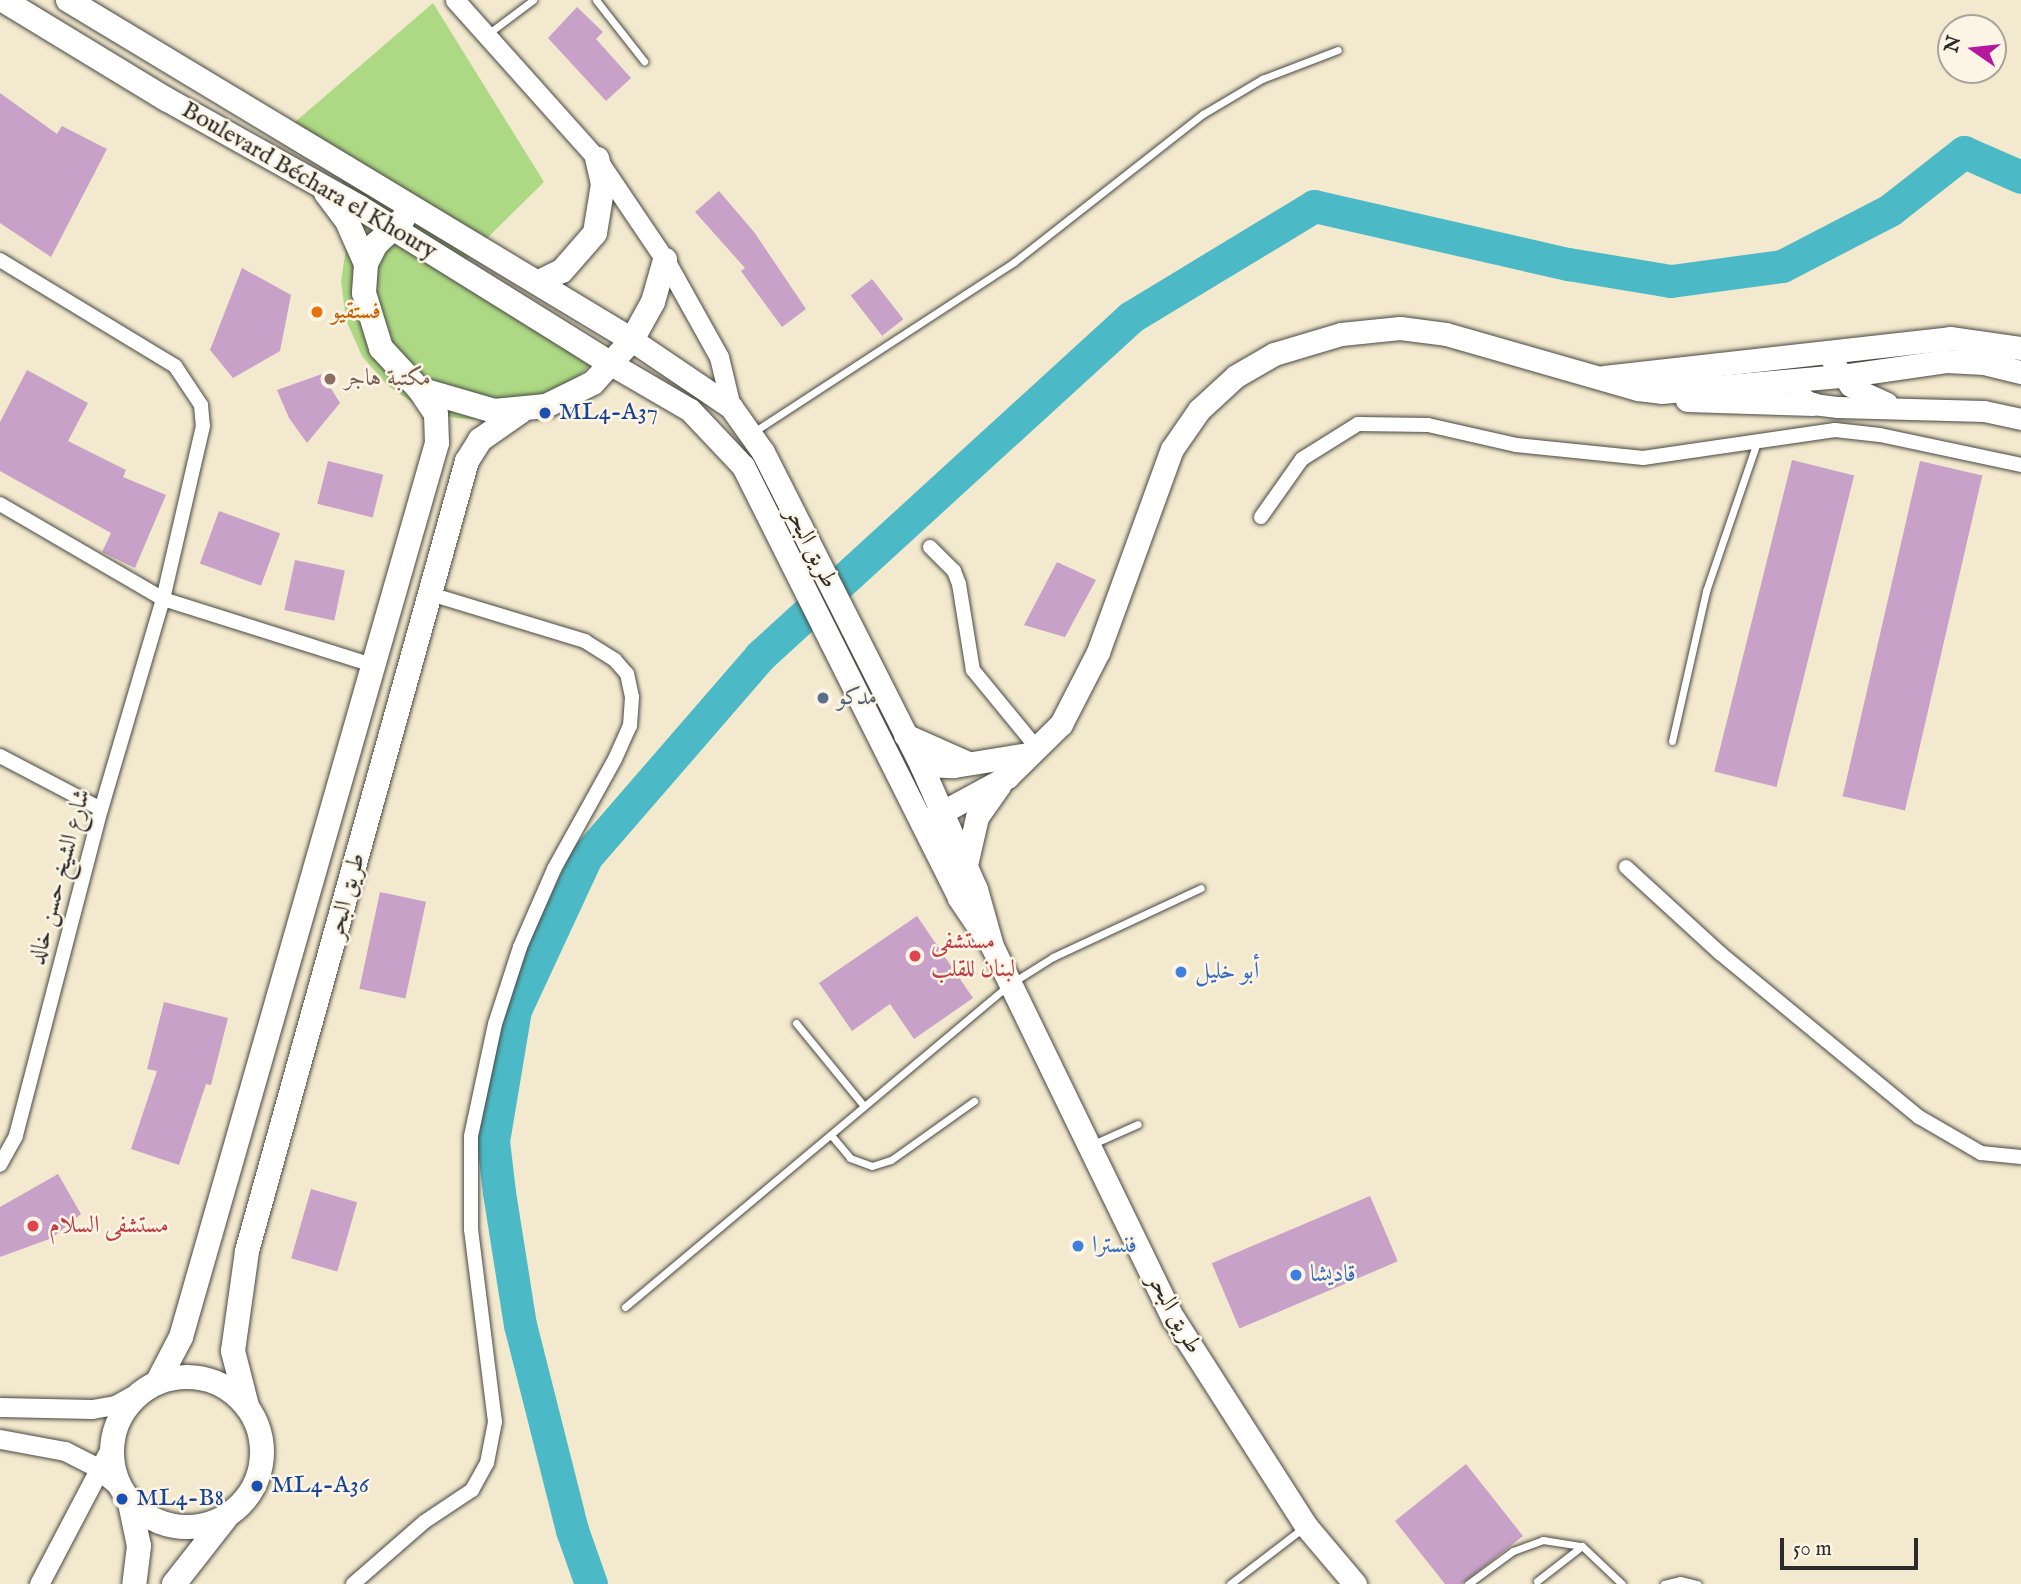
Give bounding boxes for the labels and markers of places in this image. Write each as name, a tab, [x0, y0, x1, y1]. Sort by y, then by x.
place label: فستقيو	[331, 298, 381, 326]
marker: فستقيو	[309, 304, 325, 320]
place label: مكتبة هاجر	[344, 365, 431, 393]
marker: مكتبة هاجر	[322, 371, 338, 387]
place label: ML4-A37	[559, 399, 658, 427]
marker: ML4-A37	[537, 405, 553, 421]
place label: مدكو	[837, 684, 877, 712]
marker: مدكو	[815, 690, 831, 706]
place label: مستشفى لبنان للقلب	[931, 928, 1015, 984]
marker: مستشفى لبنان للقلب	[905, 946, 925, 966]
place label: أبو خليل	[1195, 958, 1259, 986]
marker: أبو خليل	[1173, 964, 1189, 980]
place label: مستشفى السلام	[49, 1212, 169, 1240]
marker: مستشفى السلام	[23, 1216, 43, 1236]
place label: فنسترا	[1092, 1232, 1137, 1260]
marker: فنسترا	[1070, 1238, 1086, 1254]
place label: قاديشا	[1310, 1261, 1356, 1289]
marker: قاديشا	[1288, 1267, 1304, 1283]
place label: ML4-A36	[271, 1472, 369, 1500]
marker: ML4-A36	[249, 1478, 265, 1494]
place label: ML4-B8	[136, 1485, 224, 1513]
marker: ML4-B8	[114, 1491, 130, 1507]

